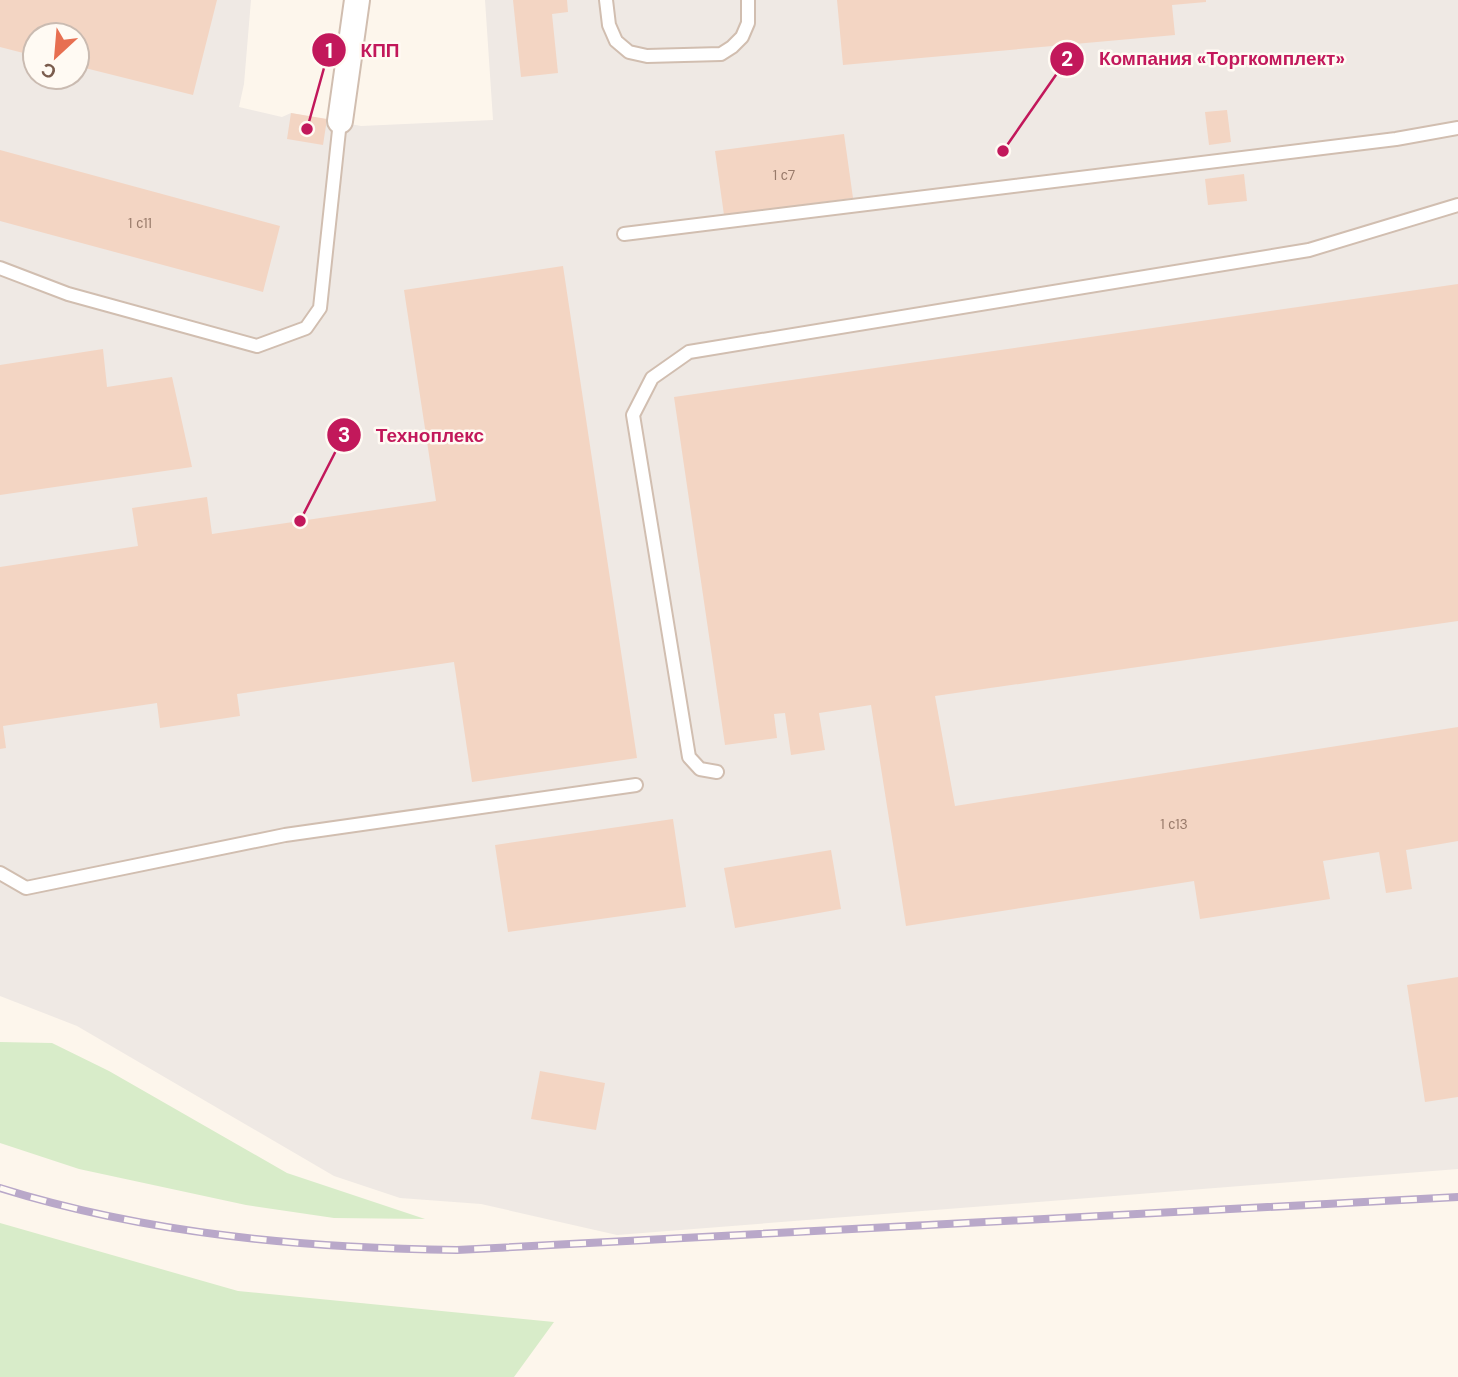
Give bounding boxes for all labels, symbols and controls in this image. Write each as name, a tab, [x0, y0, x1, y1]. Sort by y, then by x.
north arrow	[21, 21, 91, 91]
callout: КПП	[311, 30, 413, 70]
text: 1	[325, 37, 333, 65]
text: КПП	[361, 38, 399, 63]
callout: Компания «Торгкомплект»	[1050, 39, 1359, 79]
text: 2	[1061, 45, 1073, 73]
text: Компания «Торгкомплект»	[1099, 46, 1345, 71]
text: С	[37, 56, 60, 85]
house number: 1 с7	[773, 166, 795, 184]
house number: 1 с11	[128, 214, 152, 232]
callout: Техноплекс	[327, 415, 498, 455]
text: 3	[338, 421, 350, 449]
text: Техноплекс	[376, 423, 485, 448]
house number: 1 с13	[1160, 815, 1188, 833]

